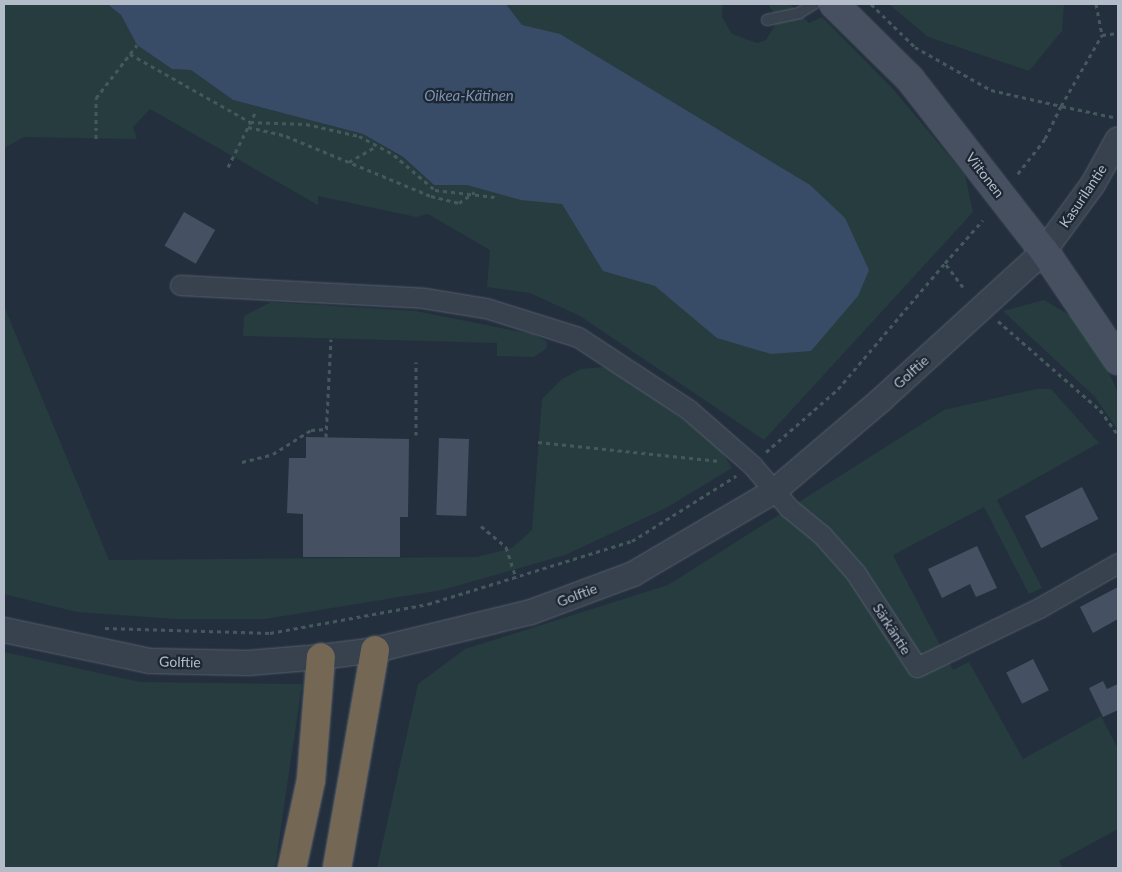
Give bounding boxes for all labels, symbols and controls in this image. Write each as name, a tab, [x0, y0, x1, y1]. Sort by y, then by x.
water label: Oikea-Kätinen	[424, 87, 514, 105]
street label: Viitonen	[962, 149, 1008, 201]
street label: Kasurilantie	[1056, 161, 1110, 231]
street label: Golftie	[890, 352, 932, 392]
street label: Golftie	[555, 580, 599, 610]
street label: Särkäntie	[869, 600, 915, 658]
street label: Golftie	[159, 653, 201, 671]

